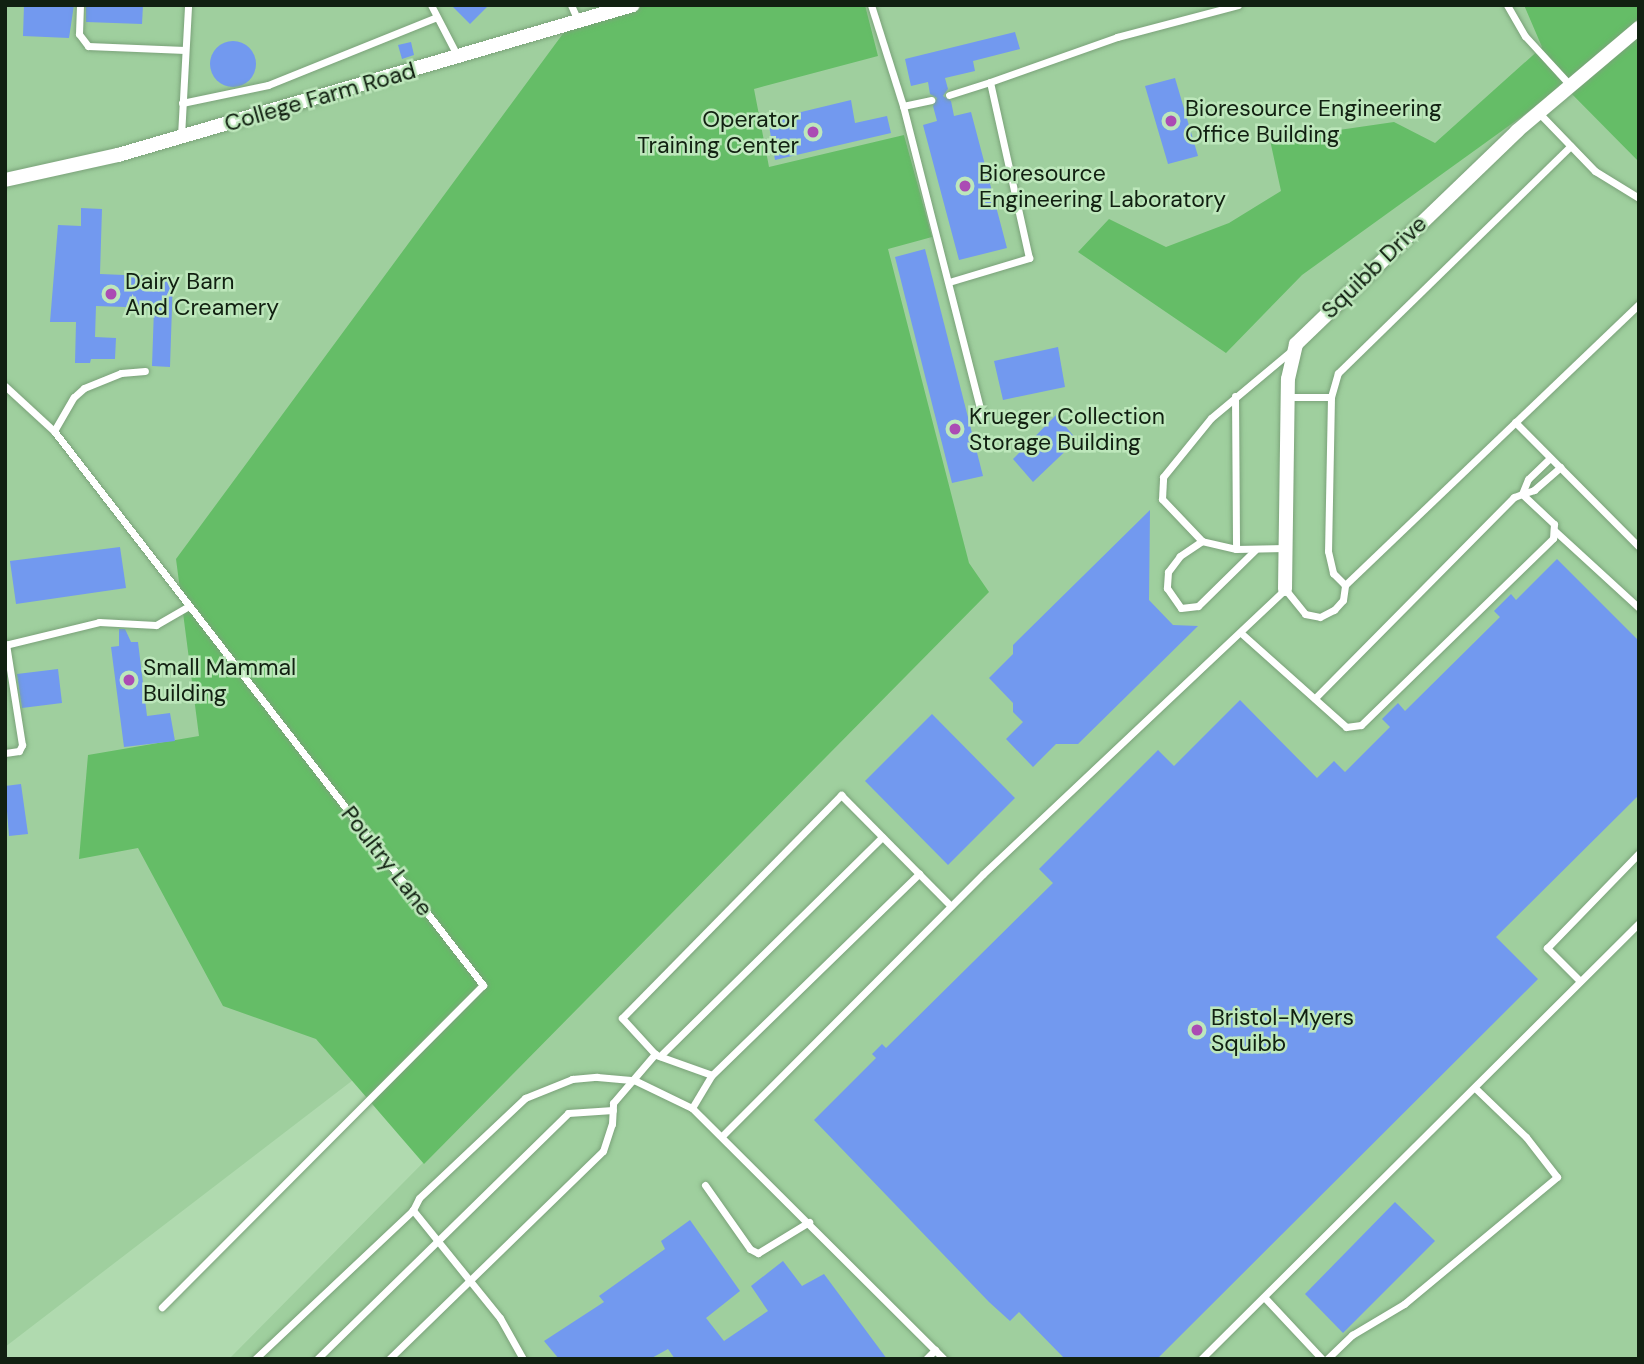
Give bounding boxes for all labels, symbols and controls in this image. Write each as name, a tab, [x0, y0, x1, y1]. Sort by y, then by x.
street label: College Farm Road	[221, 56, 419, 138]
place label: Bioresource Engineering Office Building	[1185, 94, 1442, 148]
place label: Operator Training Center	[637, 105, 799, 159]
marker: Bioresource Engineering Office Building	[1163, 113, 1179, 129]
marker: Operator Training Center	[805, 124, 821, 140]
place label: Bioresource Engineering Laboratory	[979, 159, 1226, 213]
marker: Bioresource Engineering Laboratory	[957, 178, 973, 194]
street label: Squibb Drive	[1316, 210, 1432, 324]
place label: Dairy Barn And Creamery	[125, 267, 279, 321]
marker: Dairy Barn And Creamery	[103, 286, 119, 302]
place label: Krueger Collection Storage Building	[969, 402, 1165, 456]
marker: Krueger Collection Storage Building	[947, 421, 963, 437]
place label: Small Mammal Building	[143, 653, 296, 707]
marker: Small Mammal Building	[121, 672, 137, 688]
street label: Poultry Lane	[336, 801, 438, 921]
place label: Bristol-Myers Squibb	[1211, 1003, 1354, 1057]
marker: Bristol-Myers Squibb	[1189, 1022, 1205, 1038]

